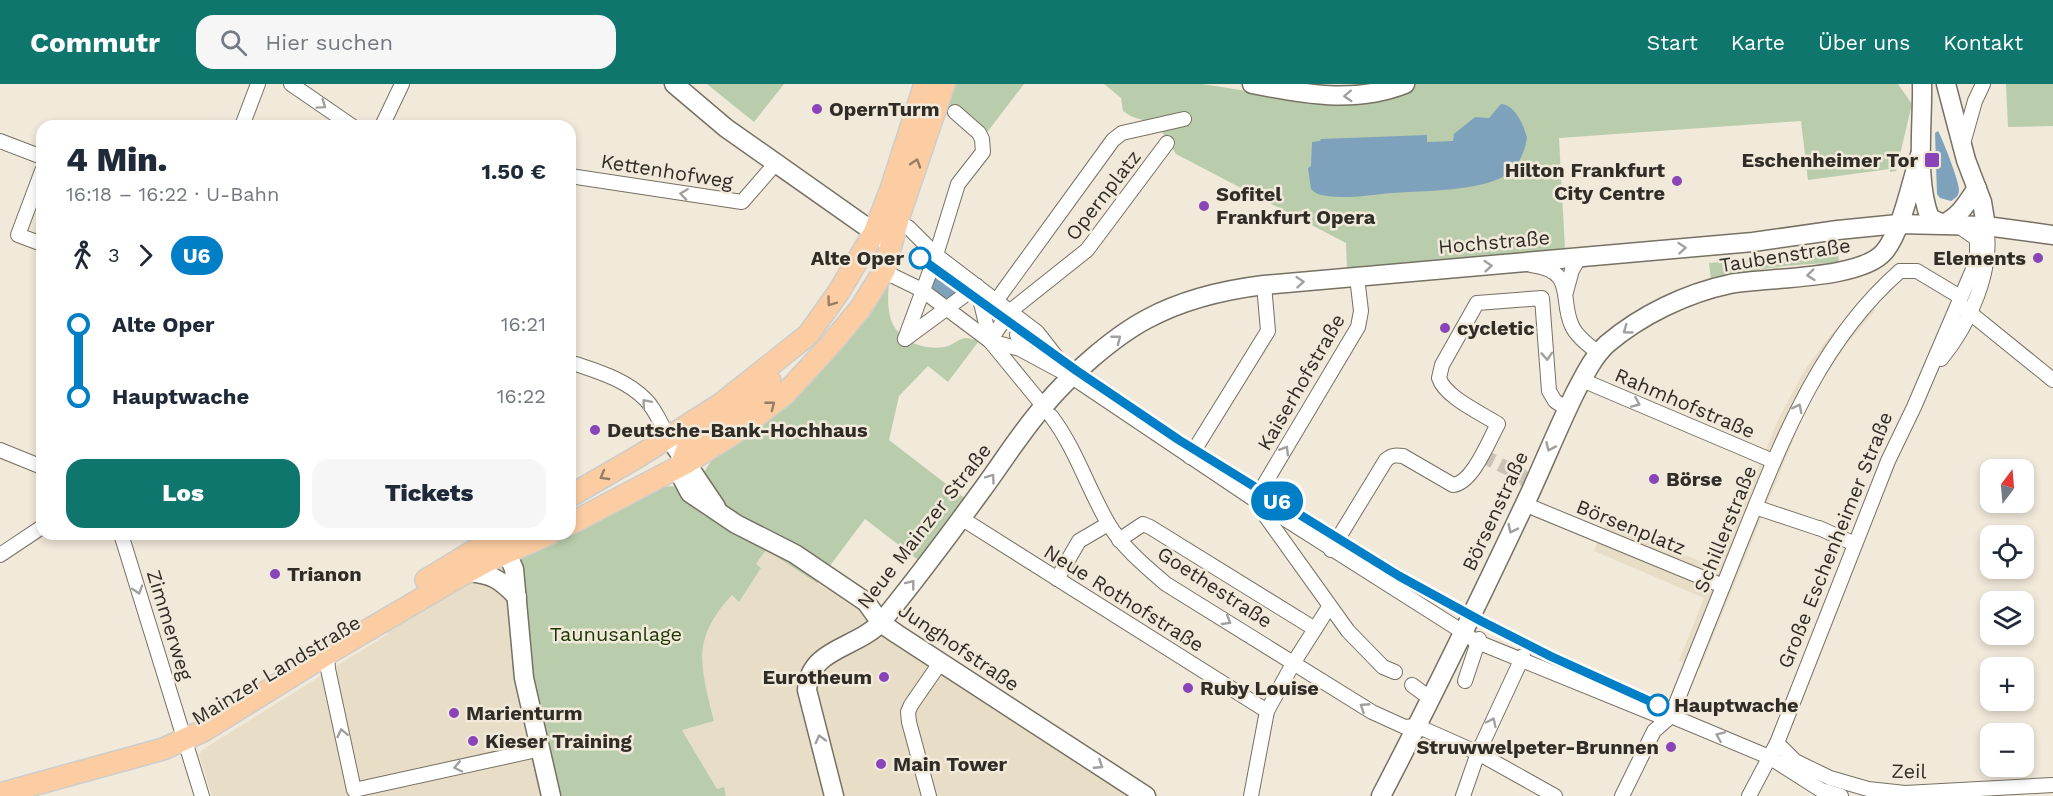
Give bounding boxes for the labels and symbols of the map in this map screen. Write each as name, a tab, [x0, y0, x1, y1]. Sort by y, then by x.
one-way arrow	[1344, 89, 1353, 102]
place label: OpernTurm	[829, 97, 940, 121]
one-way arrow	[315, 98, 326, 109]
marker: OpernTurm	[810, 102, 824, 116]
street label: Opernplatz	[1060, 145, 1146, 245]
place label: Eschenheimer Tor	[1741, 148, 1918, 172]
street label: Kettenhofweg	[599, 149, 735, 193]
marker: Eschenheimer Tor	[1923, 151, 1941, 169]
one-way arrow	[909, 158, 921, 169]
place label: Hilton Frankfurt City Centre	[1505, 158, 1665, 205]
marker: Hilton Frankfurt City Centre	[1670, 174, 1684, 188]
place label: Sofitel Frankfurt Opera	[1216, 182, 1376, 229]
one-way arrow	[679, 189, 688, 201]
marker: Sofitel Frankfurt Opera	[1197, 199, 1211, 213]
street label: Hochstraße	[1437, 225, 1551, 259]
street label: Taubenstraße	[1718, 233, 1852, 277]
one-way arrow	[1678, 242, 1687, 255]
place label: Alte Oper	[811, 246, 904, 270]
place label: Elements	[1933, 246, 2026, 270]
marker: Alte Oper	[909, 247, 931, 269]
marker: Elements	[2031, 251, 2045, 265]
one-way arrow	[1484, 260, 1493, 273]
one-way arrow	[1806, 268, 1816, 281]
one-way arrow	[1295, 275, 1304, 288]
one-way arrow	[828, 296, 839, 307]
street label: Kaiserhofstraße	[1252, 309, 1350, 455]
place label: cycletic	[1457, 316, 1534, 340]
marker: cycletic	[1438, 321, 1452, 335]
one-way arrow	[1622, 322, 1633, 333]
one-way arrow	[1110, 336, 1121, 347]
one-way arrow	[1540, 352, 1553, 361]
street label: Rahmhofstraße	[1611, 363, 1759, 443]
one-way arrow	[1629, 396, 1640, 408]
one-way arrow	[643, 399, 654, 410]
one-way arrow	[764, 401, 775, 412]
one-way arrow	[1790, 404, 1802, 415]
street label: Große Eschenheimer Straße	[1772, 408, 1898, 672]
place label: Deutsche-Bank-Hochhaus	[607, 418, 868, 442]
marker: Deutsche-Bank-Hochhaus	[588, 423, 602, 437]
street label: Neue Mainzer Straße	[852, 438, 996, 614]
one-way arrow	[1545, 440, 1557, 451]
one-way arrow	[1278, 446, 1289, 456]
street label: Börsenstraße	[1457, 447, 1533, 575]
north arrow	[1980, 459, 2034, 513]
street label: Schillerstraße	[1689, 462, 1761, 596]
place label: Börse	[1666, 467, 1722, 491]
one-way arrow	[600, 468, 610, 480]
marker: Börse	[1647, 472, 1661, 486]
one-way arrow	[984, 474, 995, 485]
line badge: U6	[1250, 482, 1304, 520]
street label: Börsenplatz	[1573, 494, 1689, 560]
one-way arrow	[1508, 523, 1520, 534]
street label: Neue Rothofstraße	[1040, 539, 1208, 657]
street label: Goethestraße	[1153, 541, 1277, 633]
place label: Trianon	[287, 562, 362, 586]
street label: Zimmerweg	[142, 567, 198, 684]
marker: Trianon	[268, 567, 282, 581]
one-way arrow	[903, 580, 914, 591]
one-way arrow	[131, 584, 143, 595]
street label: Junghofstraße	[894, 598, 1024, 696]
street label: Mainzer Landstraße	[187, 610, 365, 730]
one-way arrow	[1221, 613, 1231, 625]
park label: Taunusanlage	[550, 622, 682, 646]
place label: Eurotheum	[763, 665, 872, 689]
marker: Eurotheum	[877, 670, 891, 684]
place label: Ruby Louise	[1200, 676, 1319, 700]
marker: Ruby Louise	[1181, 681, 1195, 695]
place label: Hauptwache	[1674, 693, 1799, 717]
marker: Hauptwache	[1647, 694, 1669, 716]
place label: Marienturm	[466, 701, 583, 725]
one-way arrow	[1360, 702, 1370, 714]
marker: Marienturm	[447, 706, 461, 720]
one-way arrow	[1485, 718, 1497, 729]
one-way arrow	[336, 728, 349, 738]
place label: Kieser Training	[485, 729, 632, 753]
one-way arrow	[1715, 732, 1726, 744]
marker: Kieser Training	[466, 734, 480, 748]
one-way arrow	[814, 735, 827, 745]
place label: Struwwelpeter-Brunnen	[1416, 735, 1659, 759]
marker: Struwwelpeter-Brunnen	[1664, 740, 1678, 754]
place label: Main Tower	[893, 752, 1008, 776]
marker: Main Tower	[874, 757, 888, 771]
one-way arrow	[1092, 758, 1103, 769]
street label: Zeil	[1891, 759, 1927, 783]
one-way arrow	[454, 760, 464, 773]

